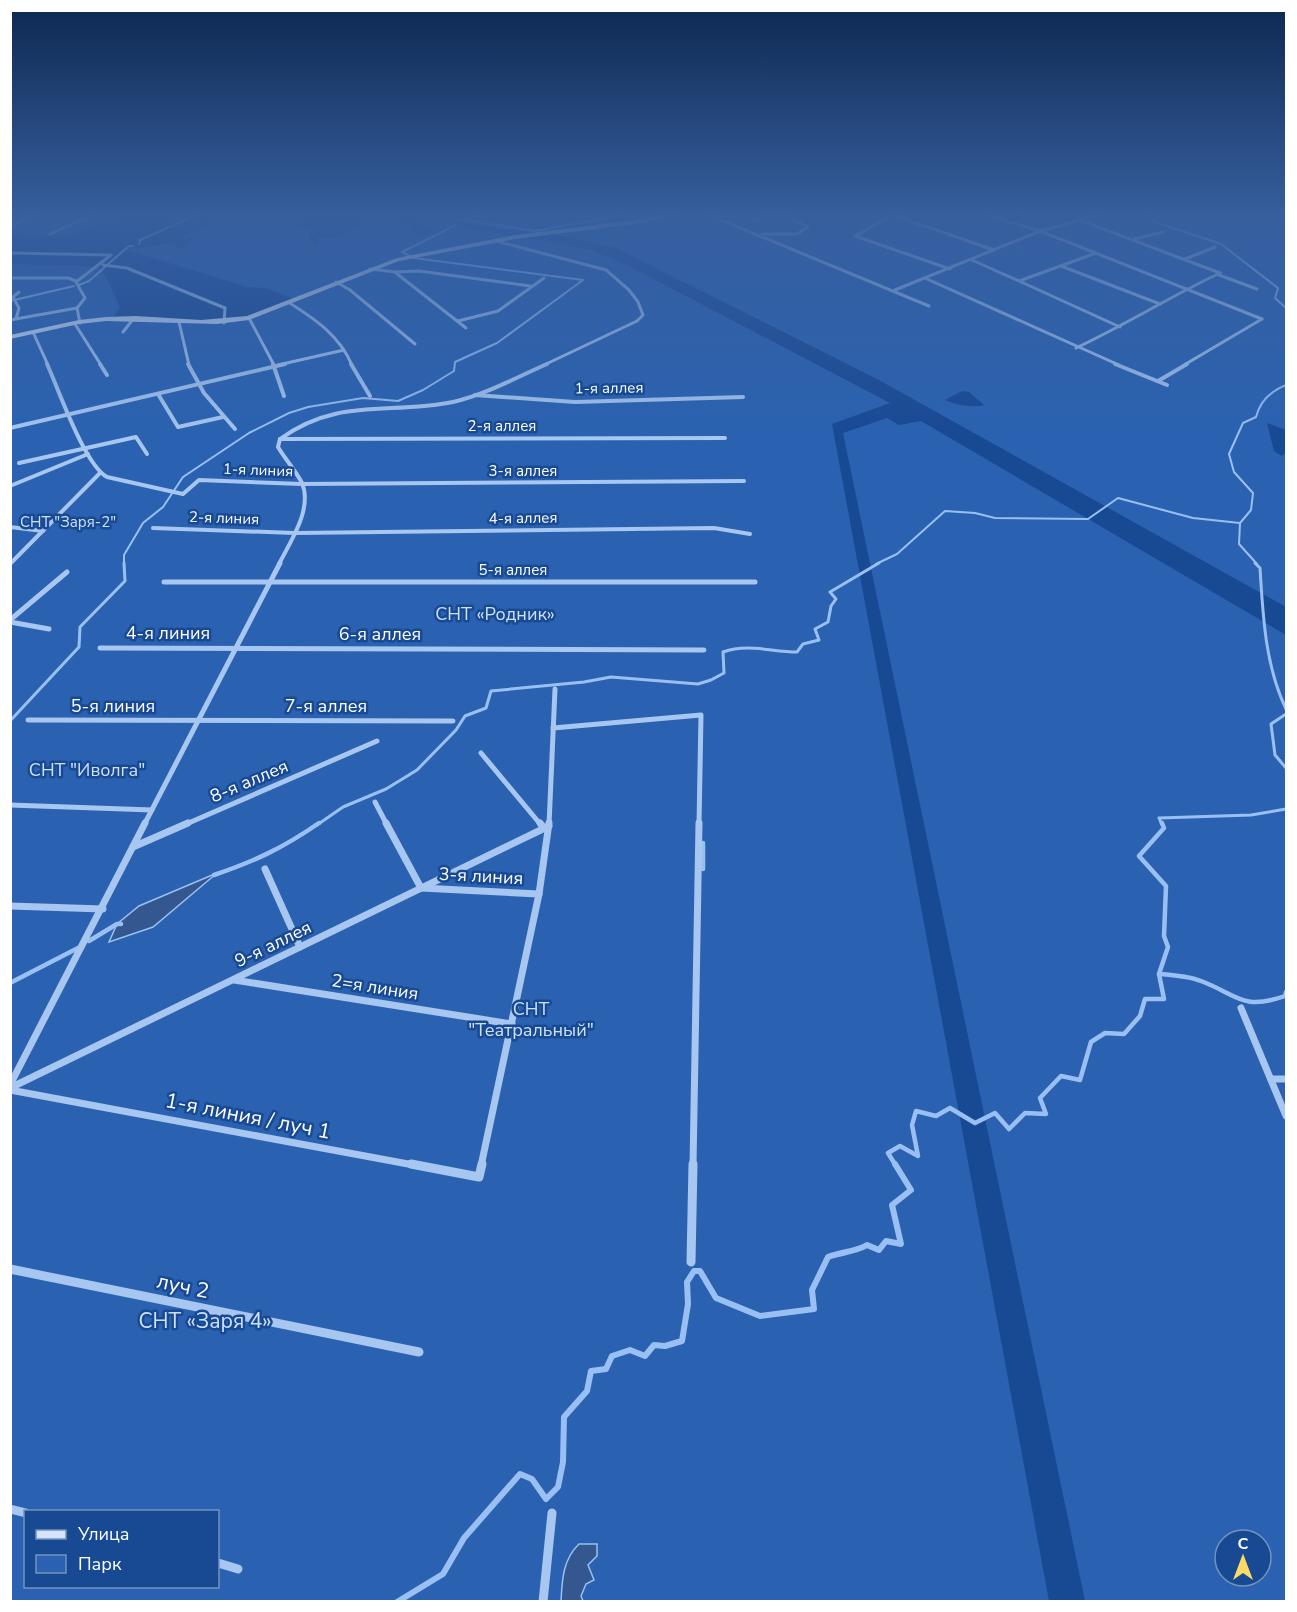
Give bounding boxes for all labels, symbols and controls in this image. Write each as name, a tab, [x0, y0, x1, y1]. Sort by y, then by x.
street label: 1-я аллея	[574, 377, 644, 399]
street label: 2-я аллея	[468, 416, 536, 436]
street label: 1-я линия	[223, 459, 293, 481]
street label: 3-я аллея	[489, 461, 557, 481]
street label: 2-я линия	[189, 507, 259, 529]
street label: 4-я аллея	[488, 507, 558, 529]
park label: СНТ "Заря-2"	[20, 512, 116, 532]
street label: 5-я аллея	[479, 560, 547, 580]
park label: СНТ «Родник»	[435, 602, 555, 626]
street label: 4-я линия	[126, 621, 210, 645]
street label: 6-я аллея	[339, 622, 421, 646]
street label: 5-я линия	[71, 694, 155, 718]
street label: 7-я аллея	[285, 694, 367, 718]
street label: 8-я аллея	[206, 754, 292, 808]
park label: СНТ "Иволга"	[29, 758, 145, 782]
street label: 3-я линия	[438, 862, 524, 890]
street label: 9-я аллея	[231, 915, 315, 973]
street label: 2=я линия	[330, 968, 420, 1006]
park label: СНТ "Театральный"	[468, 997, 594, 1042]
street label: 1-я линия / луч 1	[163, 1086, 333, 1146]
street label: луч 2	[154, 1267, 212, 1305]
park label: СНТ «Заря 4»	[138, 1307, 272, 1335]
legend	[24, 1510, 219, 1588]
text: Улица	[77, 1522, 129, 1546]
north arrow	[1213, 1528, 1273, 1588]
text: С	[1238, 1533, 1249, 1555]
text: Парк	[78, 1552, 122, 1576]

